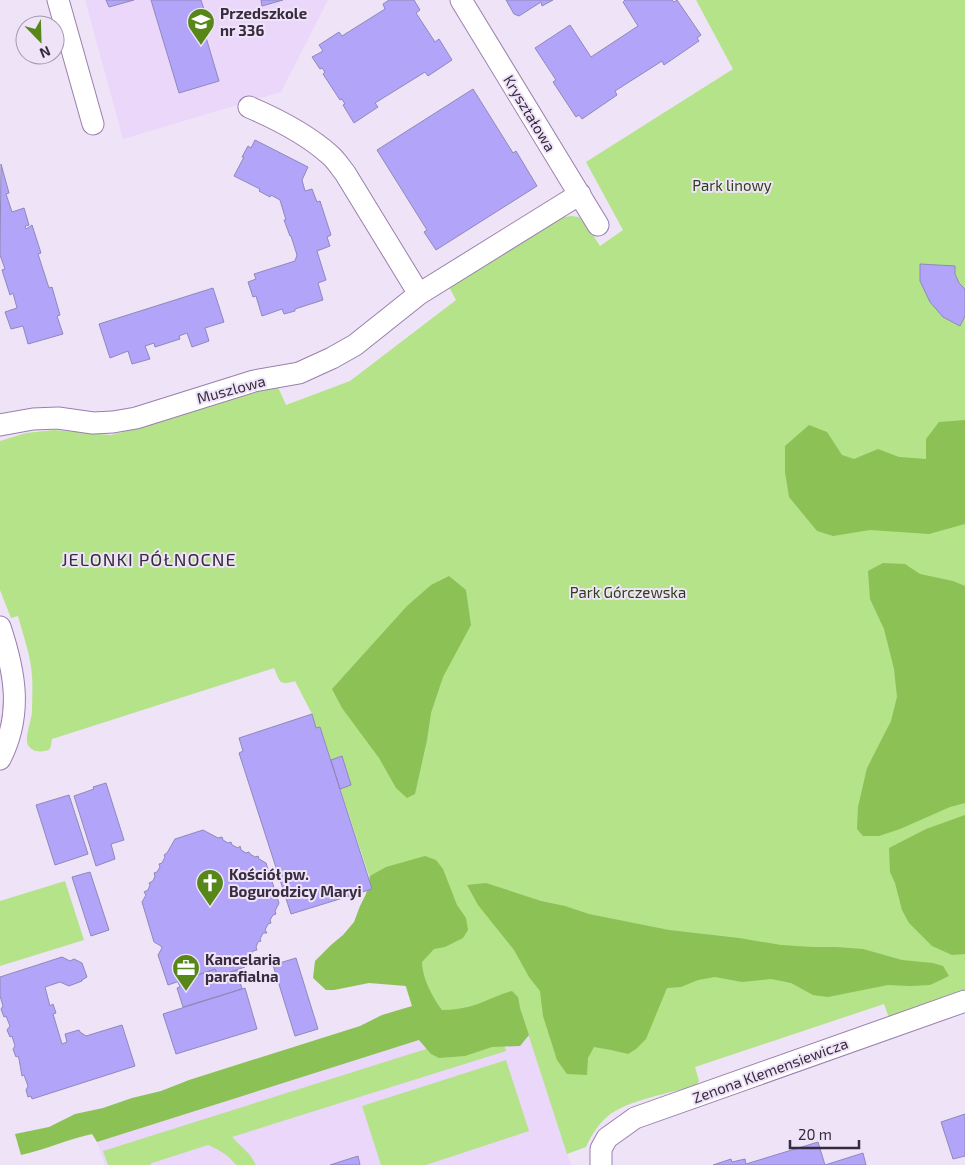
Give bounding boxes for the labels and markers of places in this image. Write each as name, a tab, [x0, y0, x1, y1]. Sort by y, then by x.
place label: Przedszkole nr 336	[220, 4, 307, 39]
school or university icon: Przedszkole nr 336	[186, 7, 216, 46]
place label: Kościół pw. Bogurodzicy Maryi	[229, 865, 362, 901]
church icon: Kościół pw. Bogurodzicy Maryi	[195, 868, 225, 907]
place label: Kancelaria parafialna	[205, 950, 281, 985]
office icon: Kancelaria parafialna	[171, 953, 201, 992]

